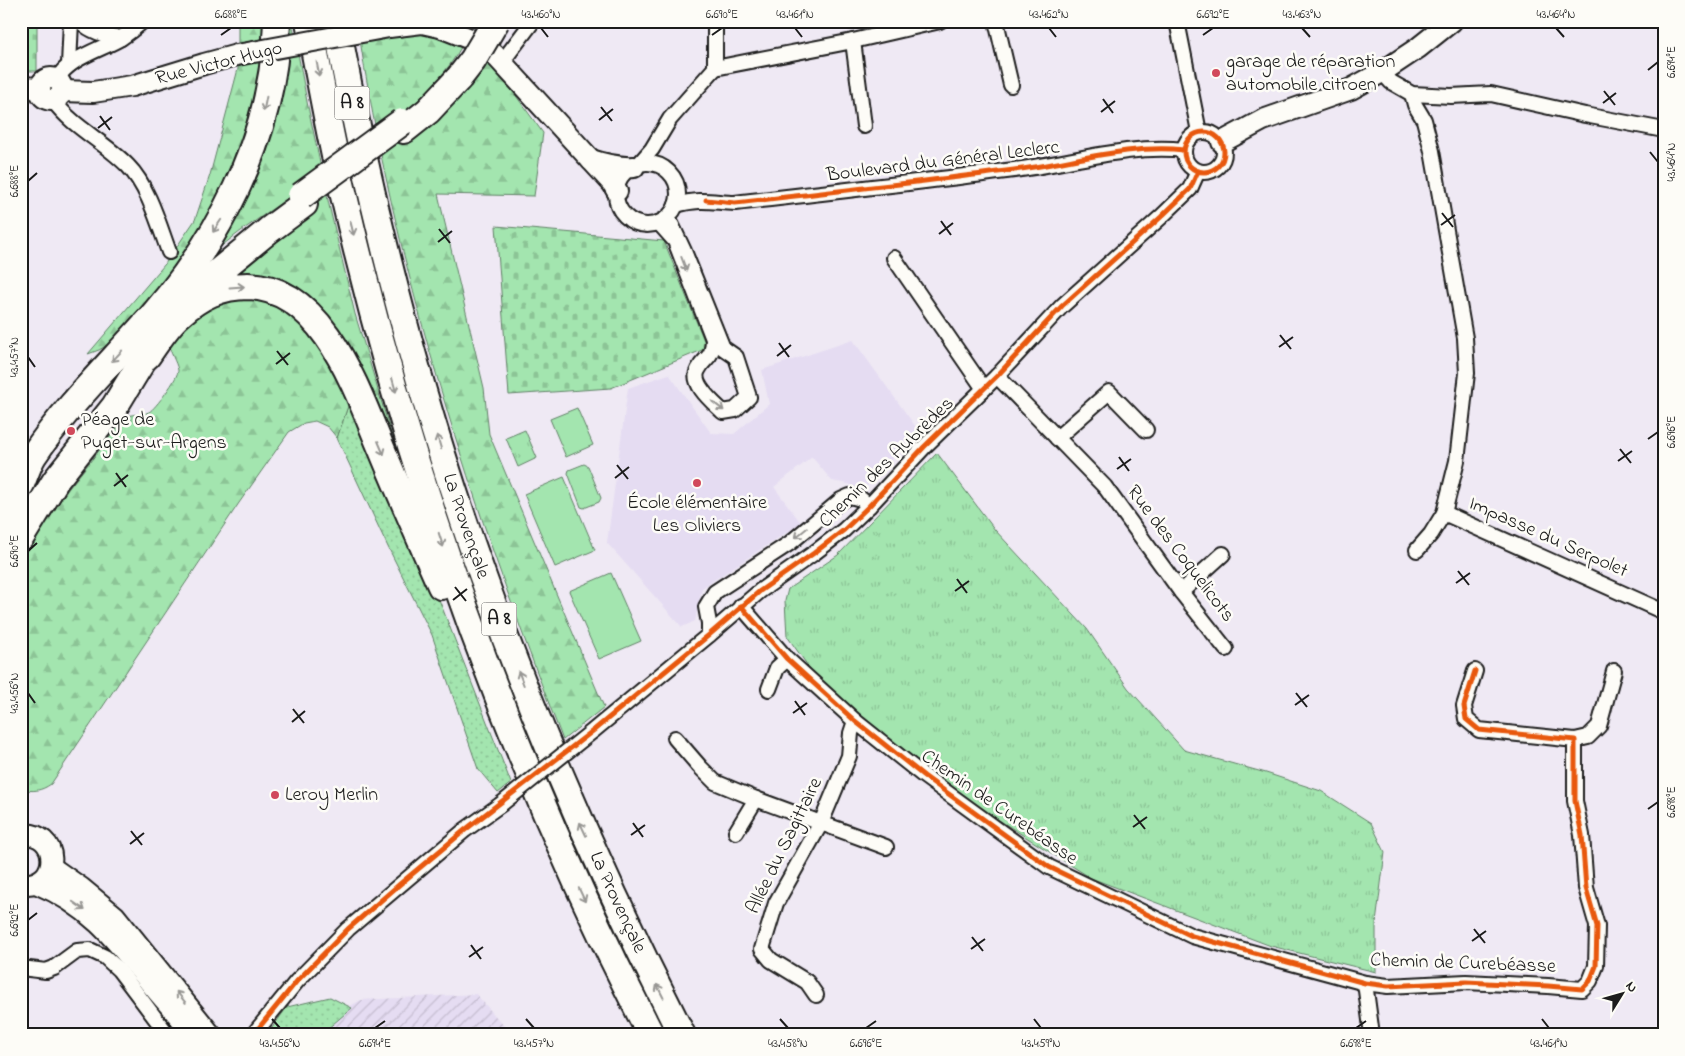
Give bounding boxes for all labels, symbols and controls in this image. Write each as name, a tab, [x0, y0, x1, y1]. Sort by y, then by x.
text: 6.688°E	[215, 6, 247, 24]
text: 43.460°N	[521, 6, 561, 24]
text: 6.690°E	[706, 6, 738, 24]
text: 43.461°N	[776, 6, 814, 24]
text: 43.462°N	[1029, 6, 1069, 24]
text: 6.692°E	[1196, 6, 1230, 24]
text: 43.463°N	[1283, 6, 1321, 24]
text: 43.464°N	[1537, 6, 1575, 24]
street label: Rue Victor Hugo	[152, 34, 286, 95]
text: 6.694°E	[1663, 46, 1681, 78]
place label: garage de réparation automobile citroen	[1225, 48, 1396, 100]
one-way arrow	[314, 61, 323, 77]
marker: garage de réparation automobile citroen	[1210, 67, 1222, 79]
road number: A 8	[334, 86, 370, 120]
one-way arrow	[260, 96, 269, 112]
street label: Boulevard du Général Leclerc	[824, 133, 1061, 191]
text: 43.464°N	[1663, 143, 1681, 181]
text: 6.688°E	[6, 165, 24, 197]
one-way arrow	[212, 219, 222, 233]
one-way arrow	[348, 220, 357, 236]
one-way arrow	[680, 256, 689, 271]
one-way arrow	[229, 282, 245, 291]
text: 43.457°N	[6, 337, 24, 377]
one-way arrow	[111, 349, 123, 362]
one-way arrow	[389, 377, 399, 393]
street label: Chemin des Aubrèdes	[813, 391, 961, 535]
one-way arrow	[711, 401, 724, 412]
place label: Péage de Puget-sur-Argens	[81, 406, 227, 459]
text: 6.696°E	[1663, 416, 1681, 448]
marker: Péage de Puget-sur-Argens	[65, 425, 77, 437]
one-way arrow	[434, 435, 444, 451]
one-way arrow	[376, 440, 386, 455]
street label: La Provençale	[434, 470, 497, 583]
marker: École élémentaire Les Oliviers	[691, 477, 703, 489]
street label: Rue des Coquelicots	[1119, 479, 1241, 629]
place label: École élémentaire Les Oliviers	[627, 489, 767, 541]
street label: Impasse du Serpolet	[1464, 490, 1633, 586]
one-way arrow	[795, 528, 808, 539]
one-way arrow	[437, 532, 447, 548]
text: 6.690°E	[6, 535, 24, 567]
road number: A 8	[482, 602, 516, 636]
one-way arrow	[516, 671, 525, 686]
text: 43.456°N	[6, 673, 24, 713]
street label: Chemin de Curebéasse	[915, 743, 1083, 873]
street label: Allée du Sagittaire	[739, 773, 832, 920]
place label: Leroy Merlin	[285, 781, 378, 810]
text: 6.698°E	[1663, 786, 1681, 818]
marker: Leroy Merlin	[269, 789, 281, 801]
one-way arrow	[578, 821, 588, 836]
street label: La Provençale	[581, 847, 654, 958]
one-way arrow	[578, 887, 588, 902]
one-way arrow	[72, 901, 86, 911]
text: 6.692°E	[6, 903, 24, 937]
street label: Chemin de Curebéasse	[1370, 946, 1556, 982]
north arrow	[1598, 968, 1648, 1018]
text: N	[1620, 977, 1642, 997]
one-way arrow	[655, 984, 665, 999]
one-way arrow	[175, 991, 186, 1004]
text: 43.456°N	[260, 1035, 300, 1053]
text: 6.694°E	[359, 1035, 391, 1053]
text: 43.457°N	[514, 1035, 554, 1053]
text: 43.458°N	[768, 1035, 808, 1053]
text: 6.696°E	[850, 1035, 882, 1053]
text: 43.459°N	[1021, 1035, 1061, 1053]
text: 6.698°E	[1340, 1035, 1372, 1053]
text: 43.461°N	[1530, 1035, 1568, 1053]

